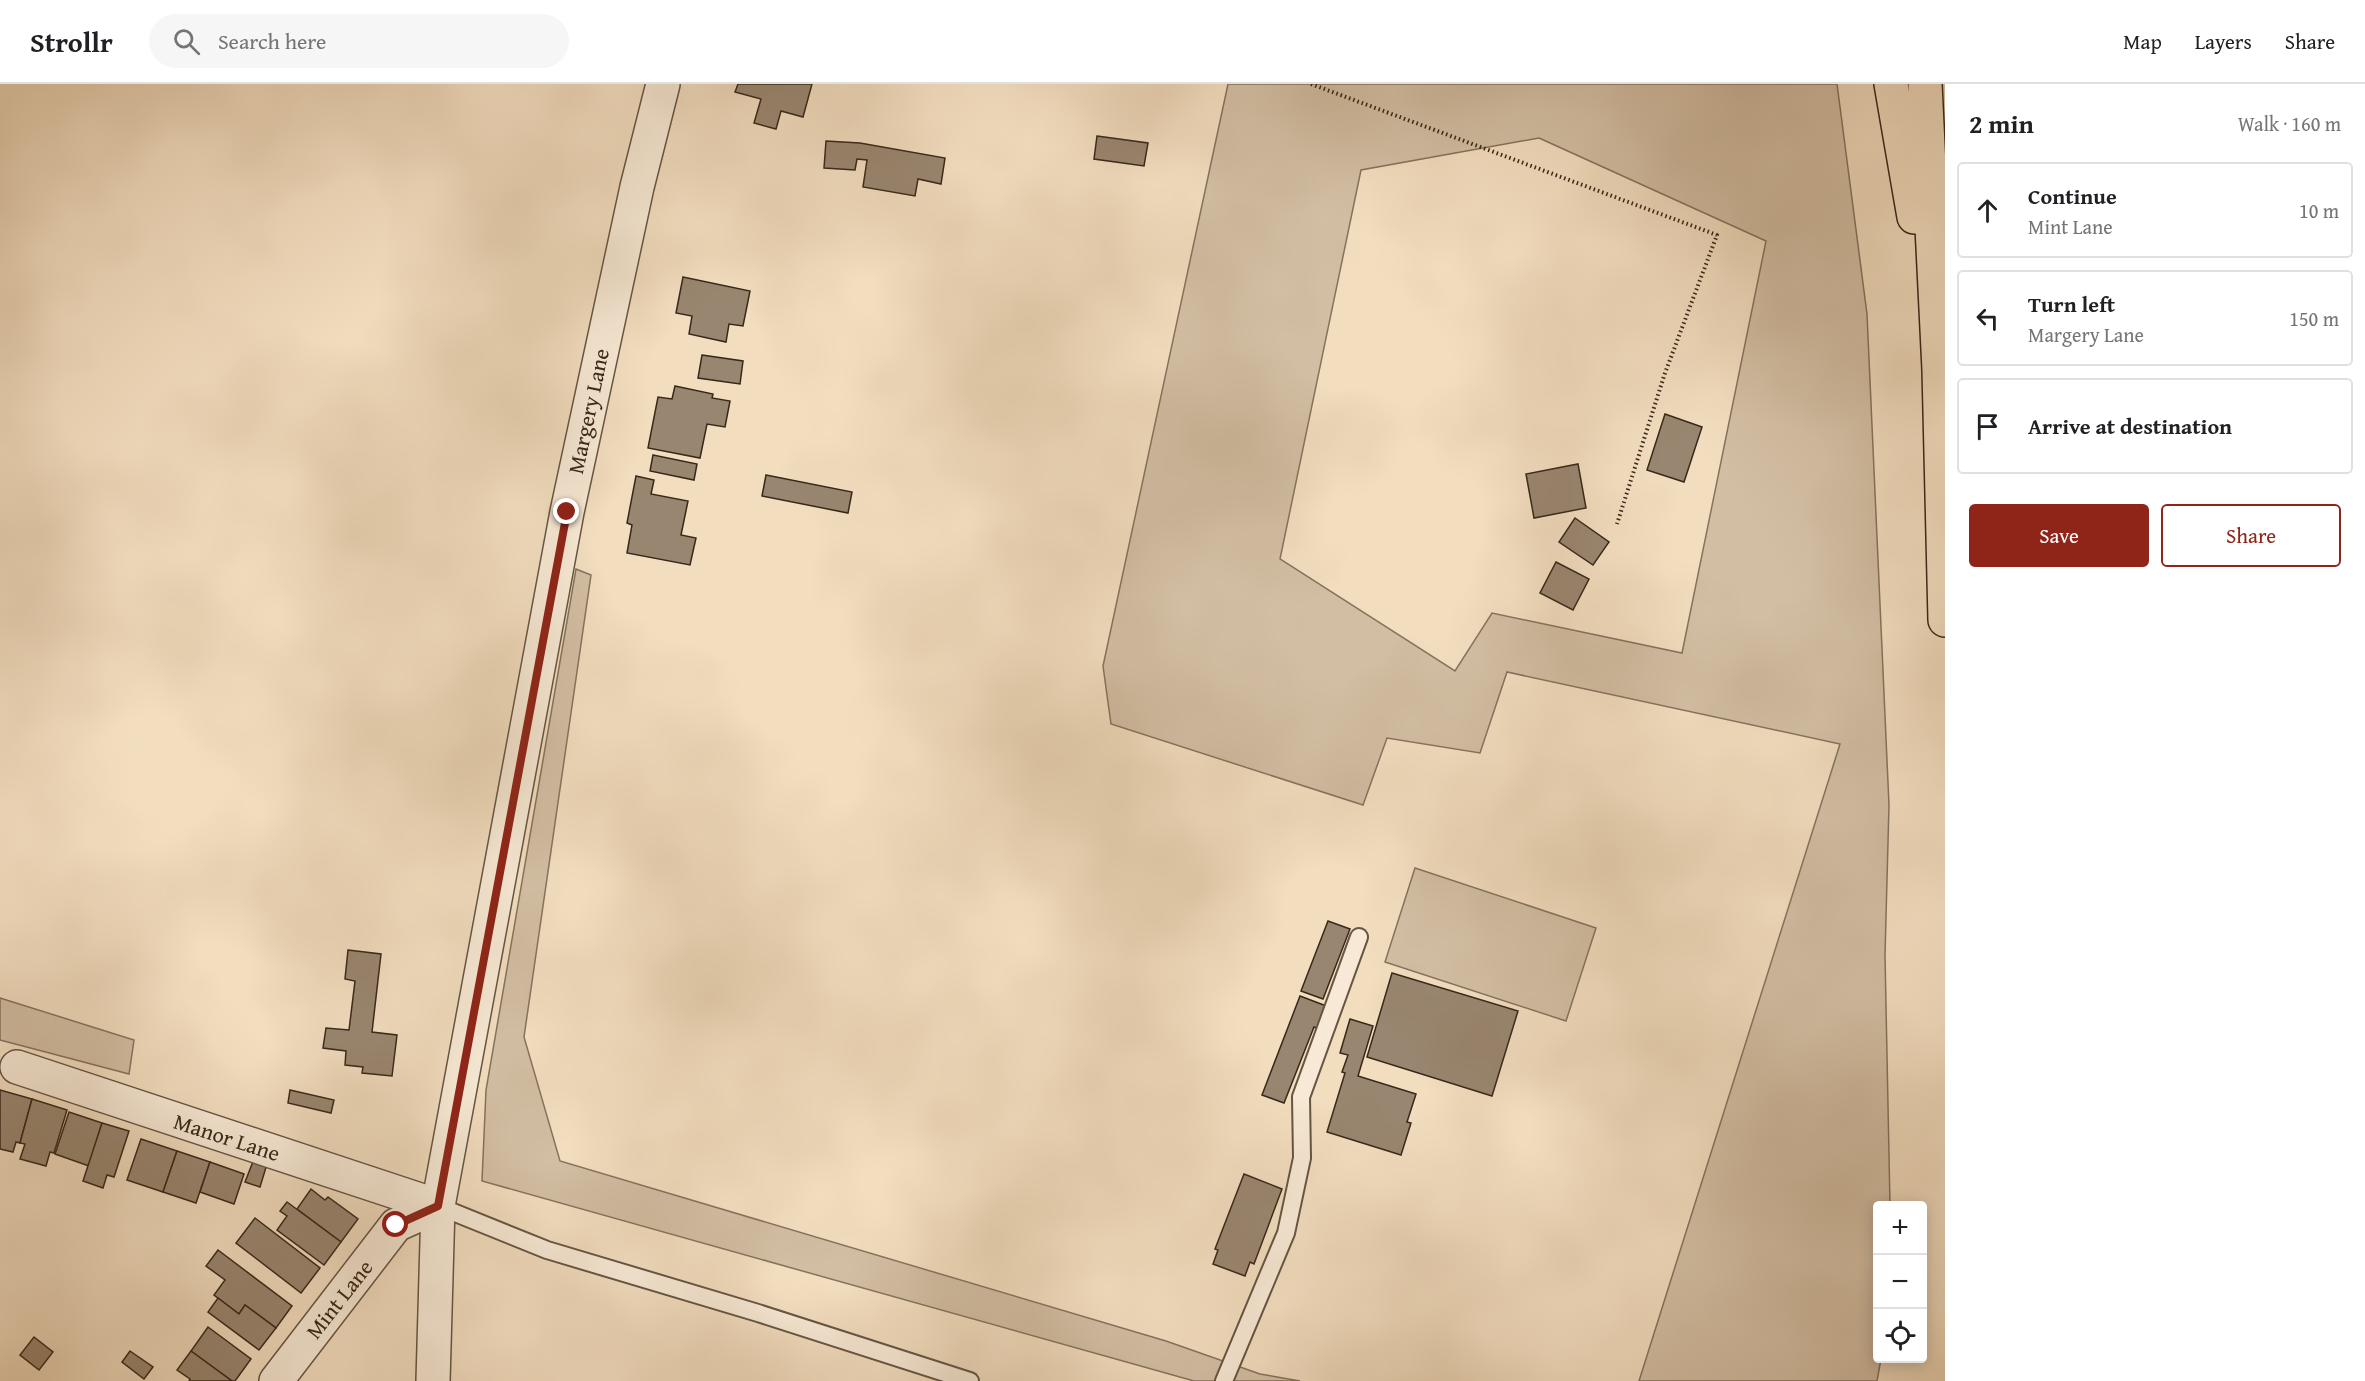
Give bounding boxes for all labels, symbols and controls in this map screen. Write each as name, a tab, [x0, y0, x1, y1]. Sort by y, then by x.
search box	[149, 14, 569, 68]
text: Strollr	[30, 21, 113, 62]
icon: search	[170, 25, 203, 58]
text: Search here	[218, 25, 326, 57]
text: Map	[2123, 26, 2162, 57]
text: Layers	[2195, 26, 2252, 57]
text: Share	[2285, 26, 2335, 57]
text: 2 min	[1969, 104, 2034, 143]
text: Walk · 160 m	[2238, 109, 2341, 138]
text: Continue	[2028, 180, 2117, 212]
icon: ahead	[1971, 194, 2004, 227]
text: 10 m	[2299, 196, 2339, 225]
text: Mint Lane	[2028, 212, 2113, 241]
text: Turn left	[2028, 288, 2115, 320]
icon: left	[1971, 302, 2004, 335]
text: 150 m	[2289, 304, 2339, 333]
text: Margery Lane	[2028, 320, 2144, 349]
street label: Margery Lane	[559, 345, 617, 477]
icon: arrive	[1971, 410, 2004, 443]
text: Arrive at destination	[2028, 410, 2232, 442]
route end	[553, 498, 579, 524]
button: Save	[1969, 504, 2149, 567]
button: Share	[2161, 504, 2341, 567]
street label: Manor Lane	[170, 1105, 284, 1169]
map controls	[1873, 1201, 1927, 1363]
button: +	[1873, 1201, 1927, 1255]
route start	[382, 1211, 408, 1237]
street label: Mint Lane	[298, 1253, 380, 1345]
button: −	[1873, 1255, 1927, 1309]
button: locate	[1873, 1309, 1927, 1363]

